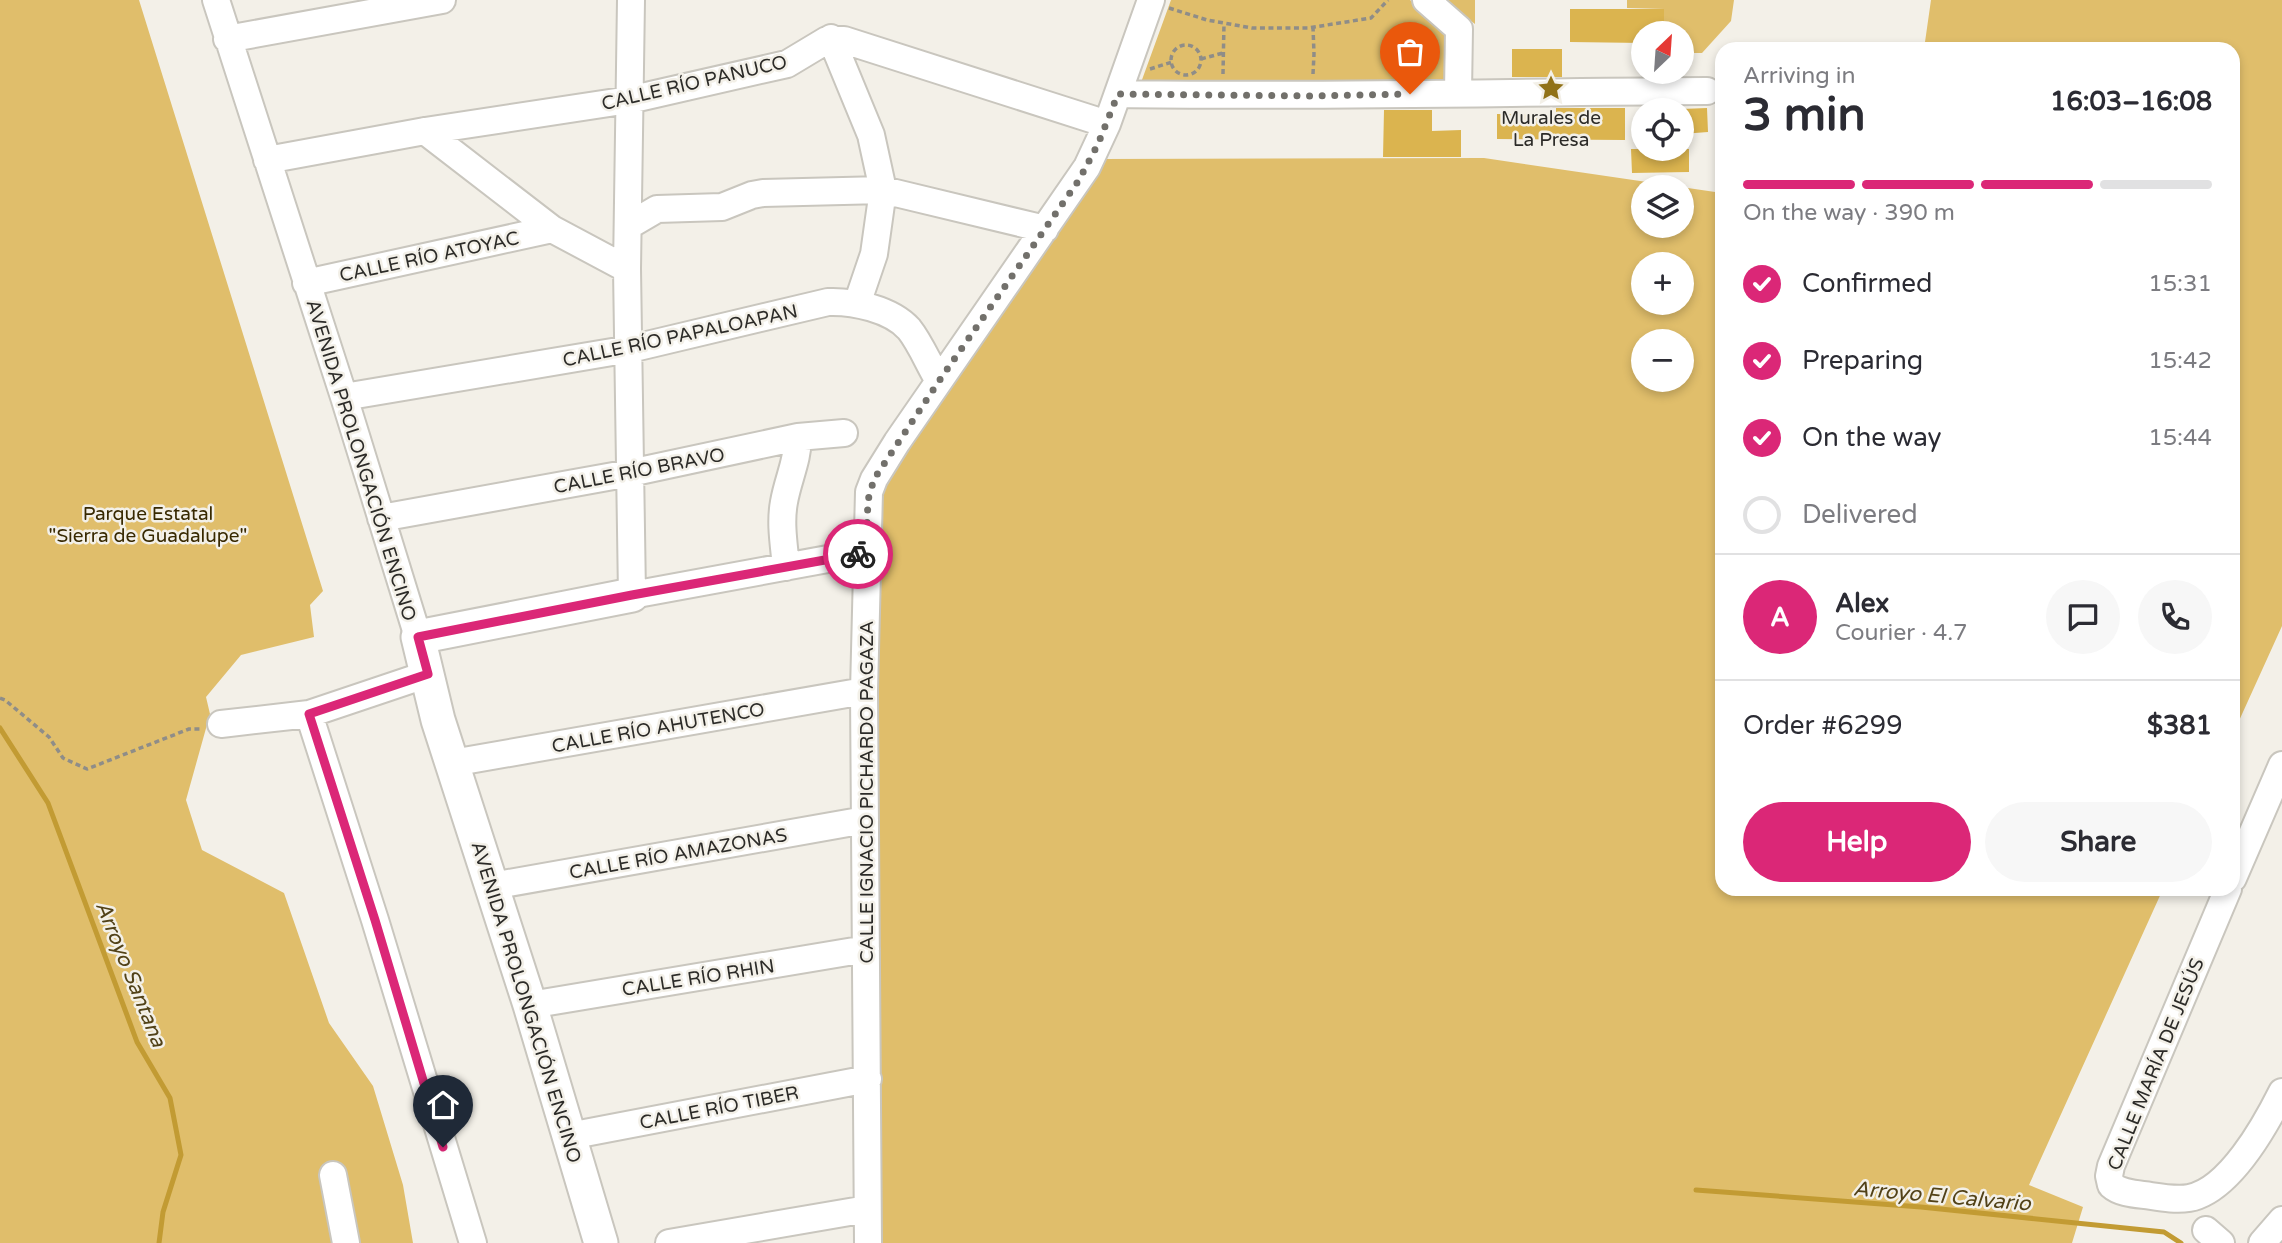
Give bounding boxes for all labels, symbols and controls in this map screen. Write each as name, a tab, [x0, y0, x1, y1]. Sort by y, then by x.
north arrow	[1631, 21, 1694, 84]
map controls	[1631, 21, 1694, 392]
pin	[1380, 22, 1440, 94]
icon: bag	[1391, 33, 1429, 71]
street label: CALLE RÍO PANUCO	[599, 50, 789, 115]
text: Arriving in	[1743, 62, 1856, 90]
place icon: Murales de La Presa	[1536, 73, 1566, 103]
text: 16:03–16:08	[2050, 86, 2212, 117]
text: 3 min	[1743, 88, 1866, 143]
button: locate	[1631, 98, 1694, 161]
place label: Murales de La Presa	[1501, 107, 1601, 151]
button: layers	[1631, 175, 1694, 238]
text: On the way · 390 m	[1743, 199, 1955, 227]
street label: CALLE RÍO ATOYAC	[337, 226, 521, 287]
button: +	[1631, 252, 1694, 315]
icon: check	[1743, 265, 1781, 303]
text: Confirmed	[1802, 268, 1932, 299]
text: 15:31	[2148, 270, 2212, 298]
street label: AVENIDA PROLONGACIÓN ENCINO	[302, 297, 421, 624]
street label: CALLE RÍO PAPALOAPAN	[561, 299, 800, 372]
button: −	[1631, 329, 1694, 392]
icon: check	[1743, 342, 1781, 380]
text: Preparing	[1802, 345, 1923, 376]
text: 15:42	[2148, 347, 2212, 375]
icon: check	[1743, 419, 1781, 457]
text: On the way	[1802, 422, 1942, 453]
text: 15:44	[2148, 424, 2212, 452]
street label: CALLE RÍO BRAVO	[551, 443, 727, 498]
text: Delivered	[1802, 499, 1918, 530]
park label: Parque Estatal "Sierra de Guadalupe"	[49, 503, 247, 547]
courier	[823, 519, 893, 589]
icon: bike	[839, 535, 877, 573]
button: chat	[2046, 580, 2120, 654]
button: phone	[2138, 580, 2212, 654]
text: Alex	[1835, 588, 1889, 619]
text: A	[1770, 602, 1790, 633]
text: Courier · 4.7	[1835, 619, 1968, 647]
street label: CALLE IGNACIO PICHARDO PAGAZA	[856, 620, 878, 964]
street label: CALLE RÍO AHUTENCO	[550, 697, 766, 758]
text: Order #6299	[1743, 710, 1903, 741]
text: $381	[2147, 710, 2212, 741]
button: Help	[1743, 802, 1971, 882]
button: Share	[1985, 802, 2212, 882]
street label: CALLE RÍO AMAZONAS	[567, 823, 789, 884]
street label: AVENIDA PROLONGACIÓN ENCINO	[467, 839, 586, 1166]
water label: Arroyo Santana	[90, 898, 172, 1052]
street label: CALLE RÍO RHIN	[620, 954, 776, 1001]
street label: CALLE MARÍA DE JESÚS	[2102, 955, 2209, 1174]
pin	[413, 1075, 473, 1147]
street label: CALLE RÍO TIBER	[638, 1081, 801, 1134]
icon: home	[424, 1086, 462, 1124]
water label: Arroyo El Calvario	[1852, 1176, 2033, 1217]

